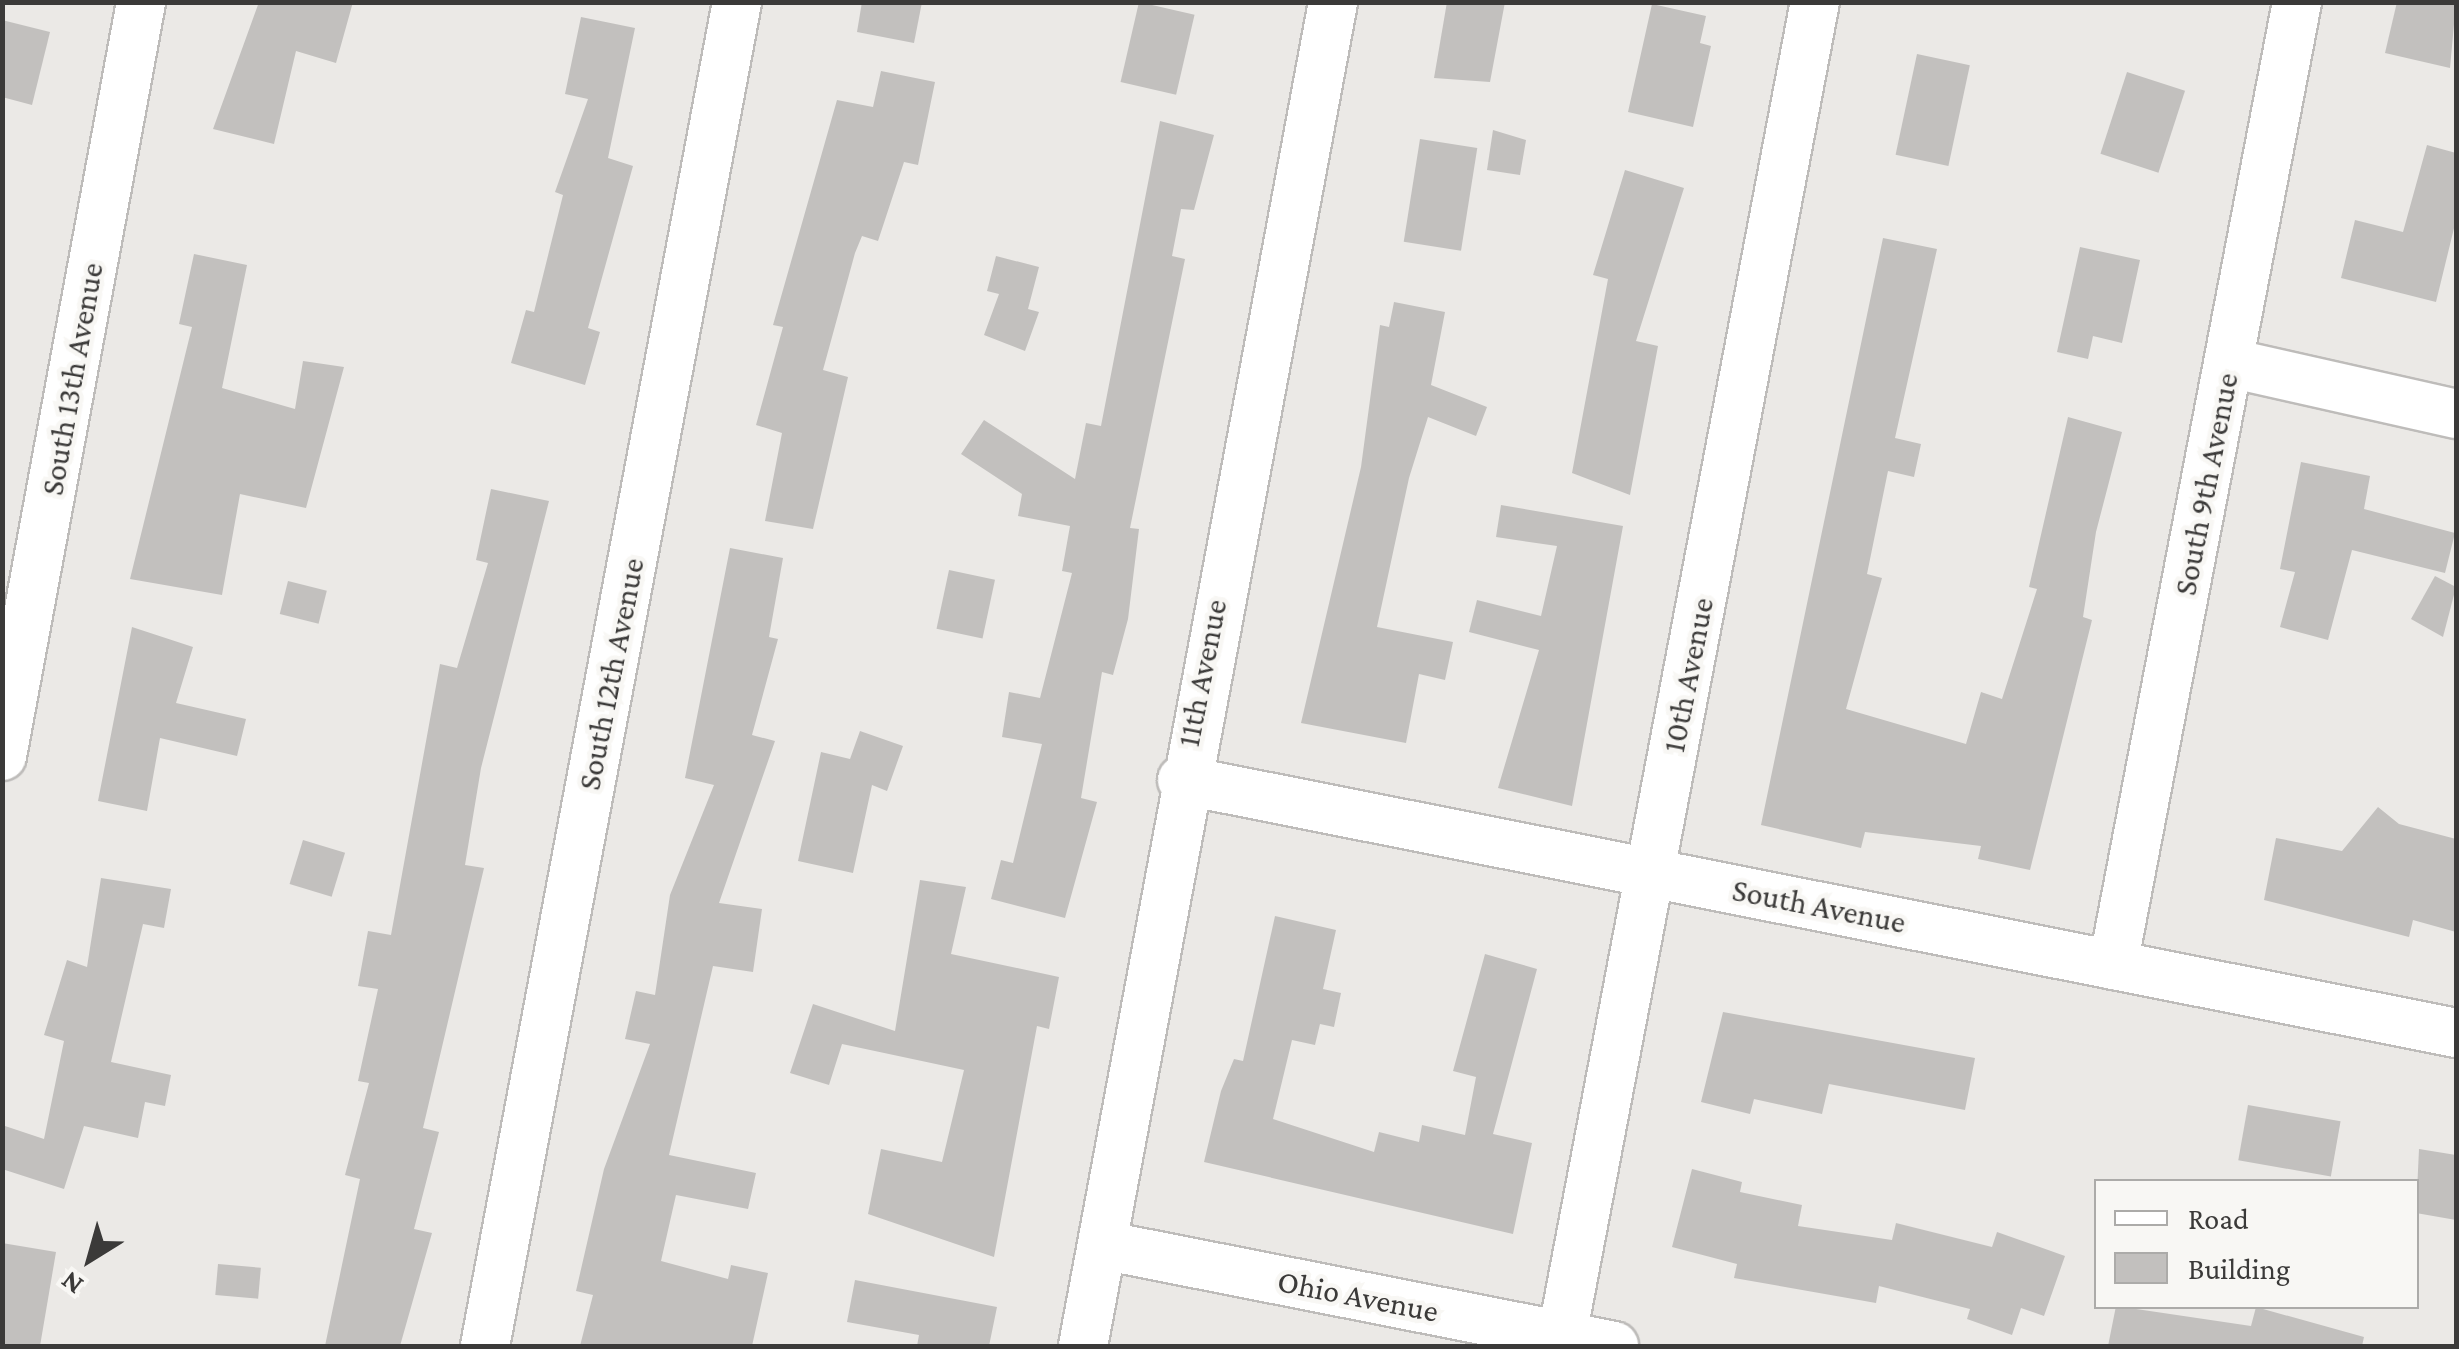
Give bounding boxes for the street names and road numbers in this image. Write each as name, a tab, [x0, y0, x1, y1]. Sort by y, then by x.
street label: South 13th Avenue	[33, 260, 111, 498]
street label: South 9th Avenue	[2166, 369, 2246, 599]
street label: South 12th Avenue	[570, 555, 652, 793]
street label: 10th Avenue	[1654, 594, 1722, 756]
street label: 11th Avenue	[1169, 596, 1235, 750]
street label: South Avenue	[1729, 870, 1909, 942]
street label: Ohio Avenue	[1274, 1262, 1442, 1330]

